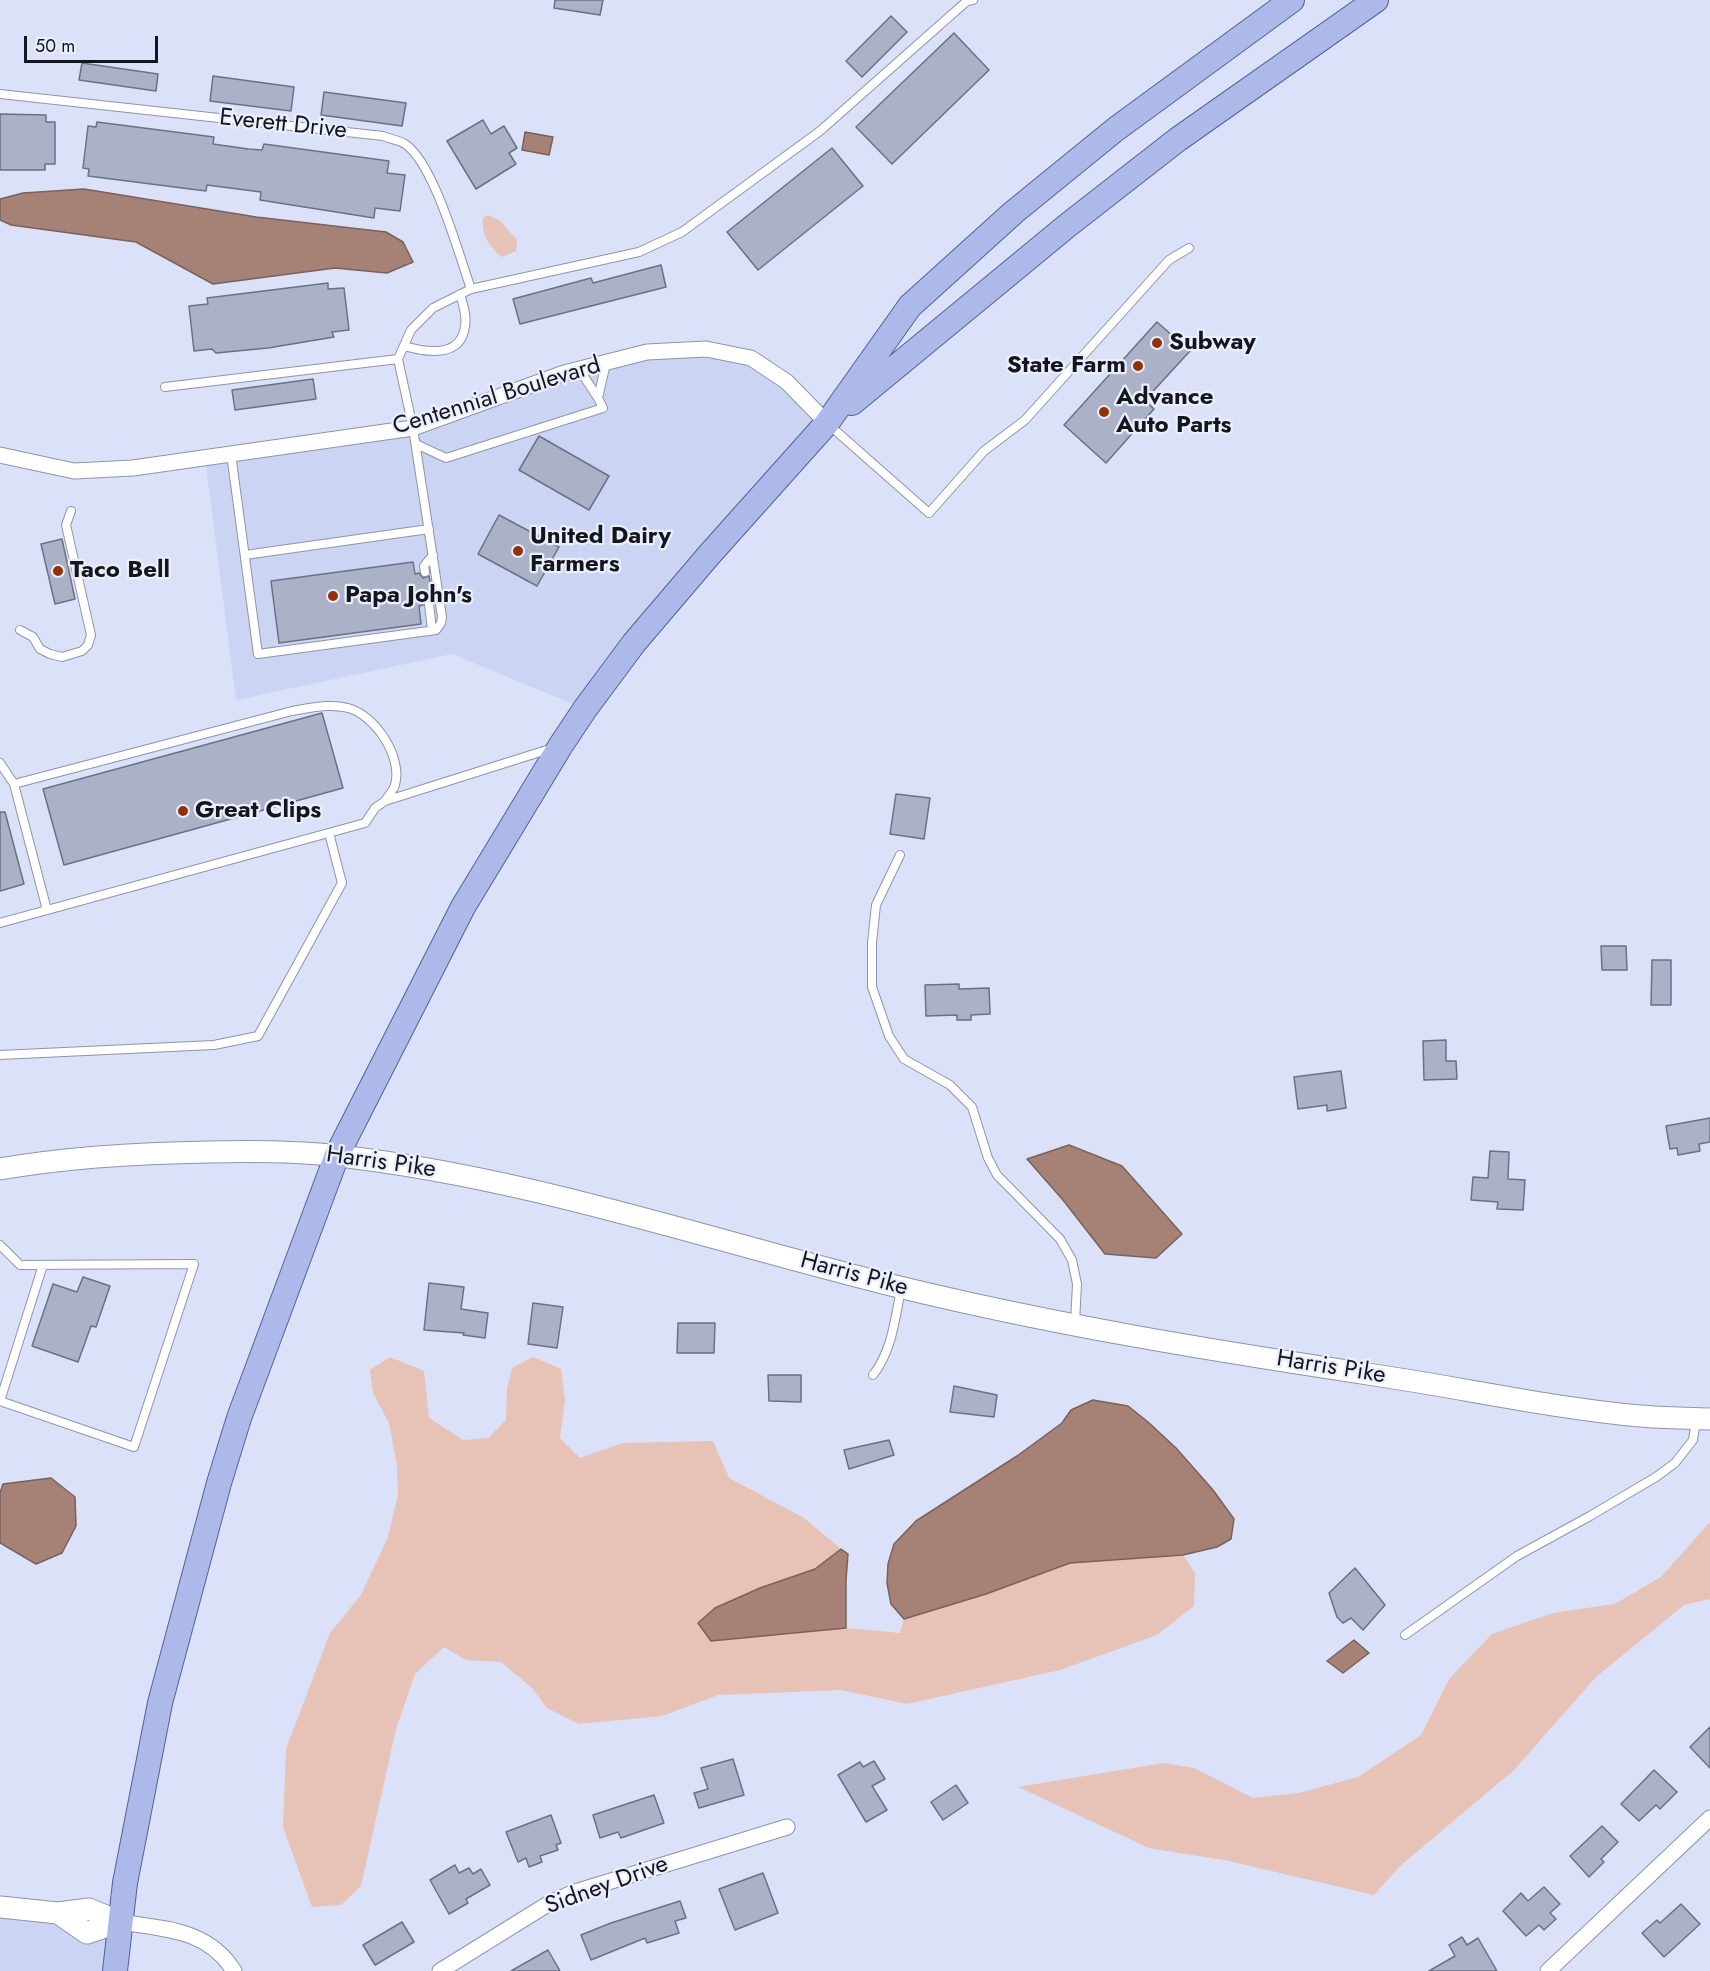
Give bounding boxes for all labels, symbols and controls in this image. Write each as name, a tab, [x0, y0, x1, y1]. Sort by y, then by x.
scale bar	[27, 24, 160, 62]
text: 50 m	[35, 33, 75, 59]
street label: Everett Drive	[218, 104, 348, 146]
place label: Subway	[1169, 329, 1256, 357]
marker: Subway	[1150, 336, 1164, 350]
street label: Centennial Boulevard	[390, 352, 604, 442]
place label: State Farm	[1007, 352, 1126, 380]
marker: State Farm	[1131, 359, 1145, 373]
place label: Advance Auto Parts	[1116, 384, 1232, 440]
marker: Advance Auto Parts	[1097, 405, 1111, 419]
place label: United Dairy Farmers	[530, 523, 671, 579]
marker: United Dairy Farmers	[511, 544, 525, 558]
place label: Taco Bell	[70, 557, 170, 585]
marker: Taco Bell	[51, 564, 65, 578]
place label: Papa John's	[345, 582, 472, 610]
marker: Papa John's	[326, 589, 340, 603]
place label: Great Clips	[195, 797, 321, 825]
marker: Great Clips	[176, 804, 190, 818]
street label: Harris Pike	[324, 1141, 438, 1185]
street label: Harris Pike	[797, 1247, 911, 1303]
street label: Harris Pike	[1274, 1345, 1388, 1391]
street label: Sidney Drive	[542, 1850, 672, 1922]

